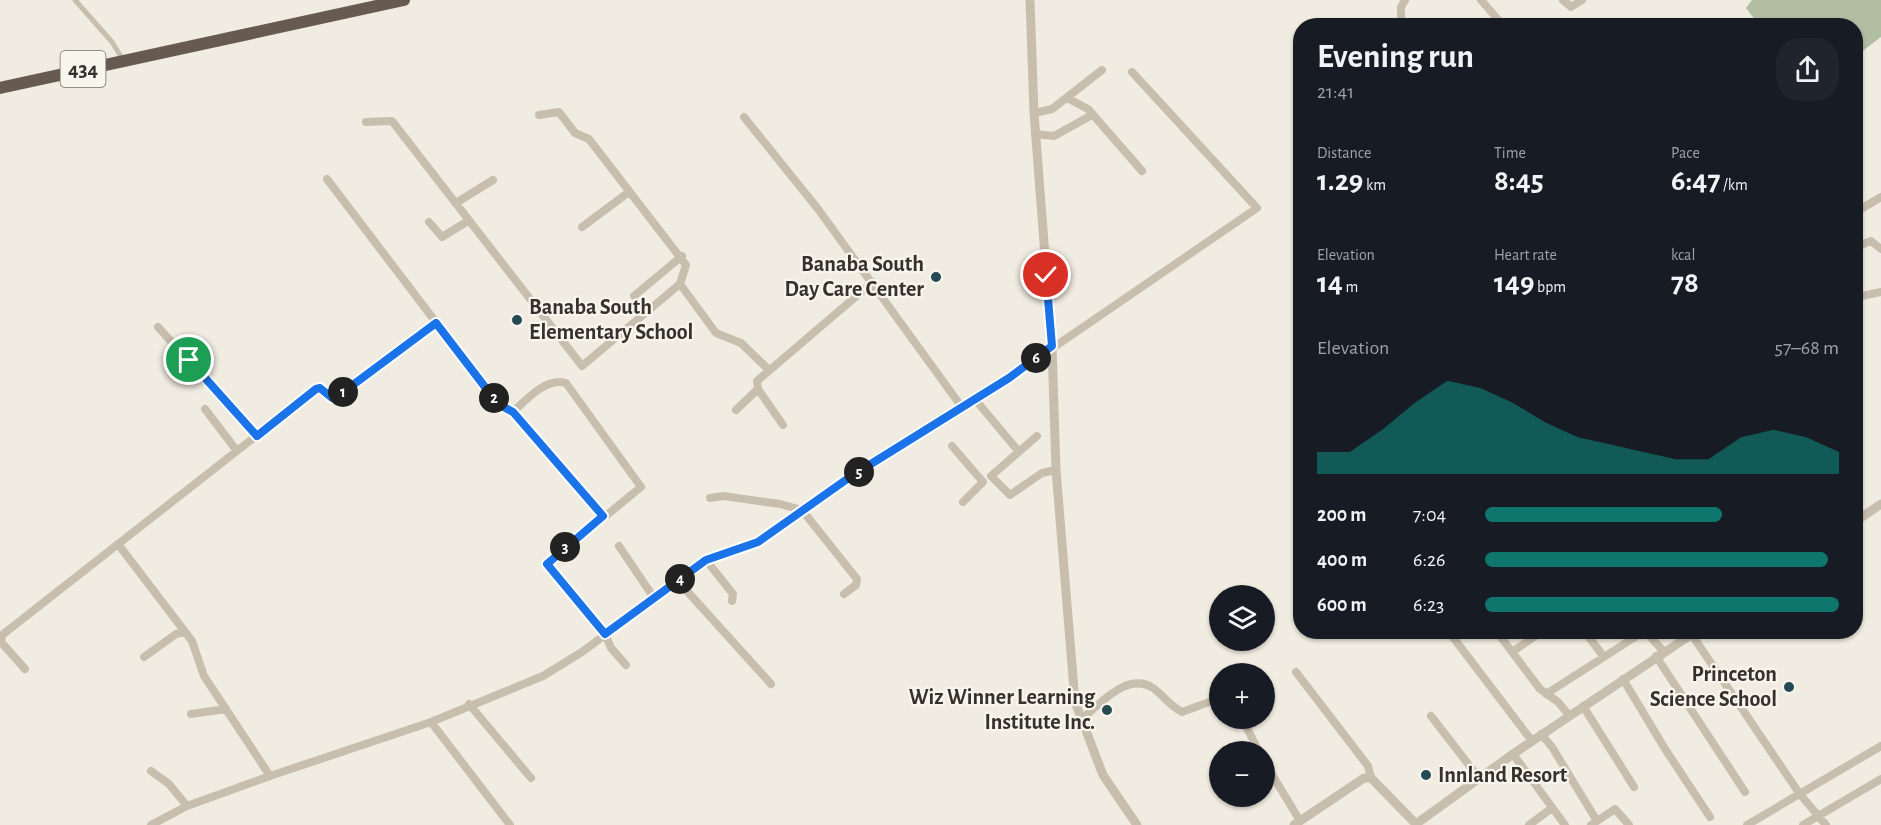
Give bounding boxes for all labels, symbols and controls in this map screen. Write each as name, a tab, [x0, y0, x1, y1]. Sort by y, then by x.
button: share	[1776, 38, 1839, 101]
text: Evening run	[1317, 41, 1474, 74]
road number: 434	[60, 51, 106, 87]
text: 21:41	[1317, 82, 1354, 102]
text: Distance	[1317, 145, 1371, 161]
text: Time	[1494, 145, 1526, 161]
text: Pace	[1671, 145, 1700, 161]
text: 1.29	[1317, 166, 1363, 196]
text: 8:45	[1494, 166, 1544, 196]
text: 6:47	[1671, 166, 1720, 196]
text: km	[1363, 177, 1386, 193]
text: /km	[1720, 177, 1748, 193]
text: Elevation	[1317, 247, 1375, 263]
text: Heart rate	[1494, 247, 1557, 263]
text: kcal	[1671, 247, 1695, 263]
pin	[1020, 249, 1071, 300]
place label: Banaba South Day Care Center	[785, 253, 924, 301]
icon: check	[1029, 258, 1062, 291]
text: 14	[1317, 268, 1343, 298]
text: 149	[1494, 268, 1534, 298]
text: 78	[1671, 268, 1699, 298]
marker: Banaba South Day Care Center	[929, 270, 943, 284]
text: m	[1343, 279, 1358, 295]
text: bpm	[1534, 279, 1566, 295]
place label: Banaba South Elementary School	[529, 296, 693, 344]
marker: Banaba South Elementary School	[510, 313, 524, 327]
pin	[163, 334, 214, 385]
text: Elevation	[1317, 338, 1389, 358]
text: 57–68 m	[1775, 338, 1839, 358]
icon: arrive	[172, 343, 205, 376]
pin: 6	[1021, 343, 1051, 373]
text: 6	[1032, 350, 1040, 366]
pin: 1	[328, 377, 358, 407]
pin: 2	[479, 383, 509, 413]
text: 1	[340, 384, 346, 400]
text: 2	[490, 390, 498, 406]
pin: 5	[844, 457, 874, 487]
text: 5	[856, 464, 862, 480]
text: 200 m	[1317, 505, 1366, 525]
text: 7:04	[1413, 505, 1446, 525]
pin: 3	[550, 532, 580, 562]
text: 3	[562, 539, 568, 555]
text: 400 m	[1317, 550, 1367, 570]
text: 6:26	[1413, 550, 1445, 570]
pin: 4	[665, 564, 695, 594]
text: 4	[676, 571, 684, 587]
map controls	[1209, 585, 1275, 807]
button: layers	[1209, 585, 1275, 651]
text: 600 m	[1317, 595, 1367, 615]
text: 6:23	[1413, 595, 1444, 615]
button: +	[1209, 663, 1275, 729]
place label: Princeton Science School	[1650, 663, 1777, 710]
marker: Princeton Science School	[1782, 680, 1796, 694]
place label: Wiz Winner Learning Institute Inc.	[909, 686, 1096, 733]
marker: Wiz Winner Learning Institute Inc.	[1100, 703, 1114, 717]
button: −	[1209, 741, 1275, 807]
place label: Innland Resort	[1438, 764, 1568, 786]
marker: Innland Resort	[1419, 768, 1433, 782]

